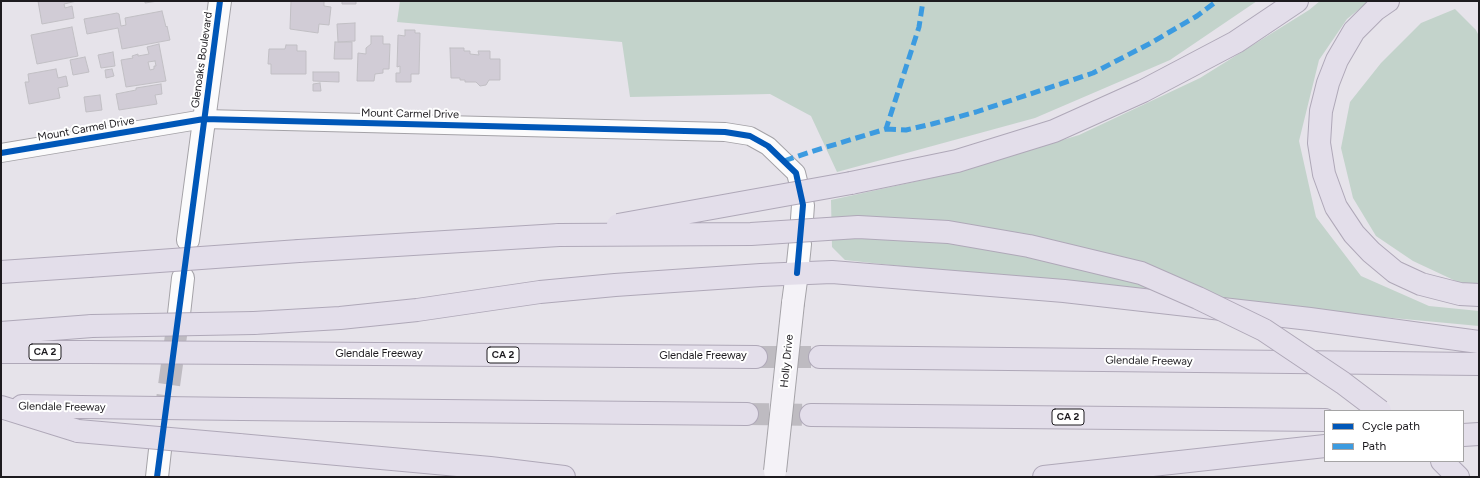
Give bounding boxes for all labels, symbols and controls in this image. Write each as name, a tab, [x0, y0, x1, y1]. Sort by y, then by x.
street label: Glenoaks Boulevard	[189, 11, 215, 109]
street label: Mount Carmel Drive	[361, 107, 459, 121]
street label: Mount Carmel Drive	[37, 114, 135, 144]
street label: Holly Drive	[778, 334, 796, 388]
road number: CA 2	[29, 344, 61, 360]
street label: Glendale Freeway	[335, 347, 423, 361]
road number: CA 2	[487, 347, 519, 363]
street label: Glendale Freeway	[659, 349, 747, 363]
street label: Glendale Freeway	[1105, 354, 1193, 368]
street label: Glendale Freeway	[18, 400, 106, 414]
road number: CA 2	[1052, 409, 1084, 425]
legend	[1324, 410, 1464, 462]
text: Cycle path	[1362, 419, 1420, 433]
text: Path	[1362, 439, 1386, 453]

